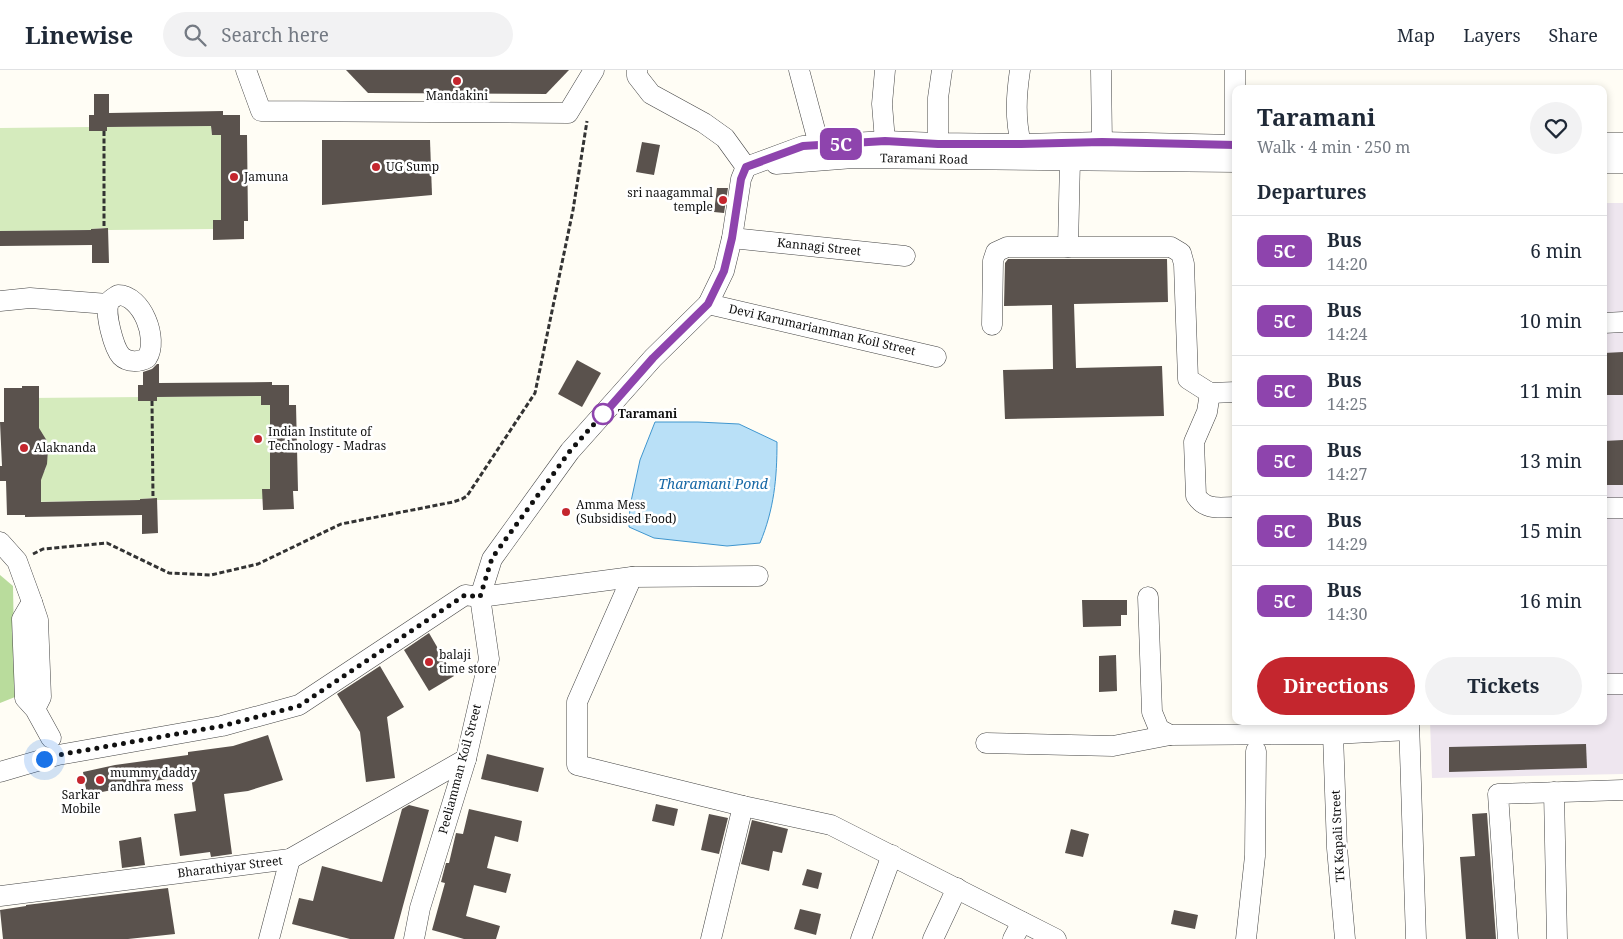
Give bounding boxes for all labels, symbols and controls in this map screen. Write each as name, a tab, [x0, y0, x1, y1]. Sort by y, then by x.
search box	[163, 12, 513, 57]
text: Linewise	[25, 18, 133, 51]
icon: search	[181, 21, 209, 49]
text: Search here	[221, 22, 329, 48]
text: Map	[1397, 23, 1435, 47]
text: Layers	[1463, 23, 1521, 47]
text: Share	[1549, 23, 1598, 47]
marker: Mandakini	[451, 75, 463, 87]
place label: Mandakini	[426, 87, 488, 104]
text: Taramani	[1257, 100, 1375, 133]
button: heart	[1530, 102, 1582, 154]
line badge: 5C	[818, 128, 864, 160]
text: 5C	[830, 132, 852, 156]
text: Walk · 4 min · 250 m	[1257, 136, 1410, 158]
street label: Taramani Road	[880, 149, 969, 168]
place label: UG Sump	[386, 158, 439, 175]
marker: UG Sump	[370, 161, 382, 173]
place label: Jamuna	[243, 168, 289, 185]
marker: Jamuna	[228, 171, 240, 183]
text: Departures	[1257, 179, 1366, 205]
place label: sri naagammal temple	[627, 184, 713, 215]
marker: sri naagammal temple	[717, 194, 729, 206]
text: Bus	[1327, 227, 1362, 253]
street label: Kannagi Street	[776, 234, 862, 259]
text: 6 min	[1530, 238, 1582, 264]
text: 5C	[1273, 239, 1296, 263]
text: 14:20	[1327, 253, 1367, 275]
text: Bus	[1327, 297, 1362, 323]
street label: Devi Karumariamman Koil Street	[727, 300, 917, 359]
text: 10 min	[1520, 308, 1582, 334]
text: 5C	[1273, 309, 1296, 333]
text: 14:24	[1327, 323, 1367, 345]
text: Bus	[1327, 367, 1362, 393]
text: 11 min	[1520, 378, 1582, 404]
text: 5C	[1273, 379, 1296, 403]
text: 14:25	[1327, 393, 1367, 415]
marker: Taramani	[592, 403, 614, 425]
place label: Taramani	[618, 405, 678, 422]
place label: Indian Institute of Technology - Madras	[268, 423, 386, 454]
marker: Indian Institute of Technology - Madras	[252, 433, 264, 445]
text: Bus	[1327, 437, 1362, 463]
place label: Alaknanda	[34, 439, 97, 456]
marker: Alaknanda	[18, 442, 30, 454]
text: 13 min	[1520, 448, 1582, 474]
text: 5C	[1273, 449, 1296, 473]
text: 14:27	[1327, 463, 1367, 485]
water label: Tharamani Pond	[658, 474, 769, 493]
place label: Amma Mess (Subsidised Food)	[576, 496, 676, 527]
marker: Amma Mess (Subsidised Food)	[560, 506, 572, 518]
text: Bus	[1327, 507, 1362, 533]
text: 15 min	[1520, 518, 1582, 544]
text: 5C	[1273, 519, 1296, 543]
text: 14:29	[1327, 533, 1367, 555]
text: Bus	[1327, 577, 1362, 603]
text: 16 min	[1520, 588, 1582, 614]
text: 5C	[1273, 589, 1296, 613]
text: 14:30	[1327, 603, 1367, 625]
place label: balaji time store	[439, 646, 497, 677]
marker: balaji time store	[423, 656, 435, 668]
button: Directions	[1257, 657, 1415, 715]
button: Tickets	[1425, 657, 1582, 715]
street label: Peeliamman Koil Street	[434, 702, 485, 836]
your location	[32, 747, 57, 772]
place label: mummy daddy andhra mess	[110, 764, 197, 795]
marker: Sarkar Mobile	[75, 774, 87, 786]
marker: mummy daddy andhra mess	[94, 774, 106, 786]
place label: Sarkar Mobile	[61, 786, 101, 817]
street label: TK Kapali Street	[1327, 789, 1348, 883]
street label: Bharathiyar Street	[176, 852, 284, 881]

